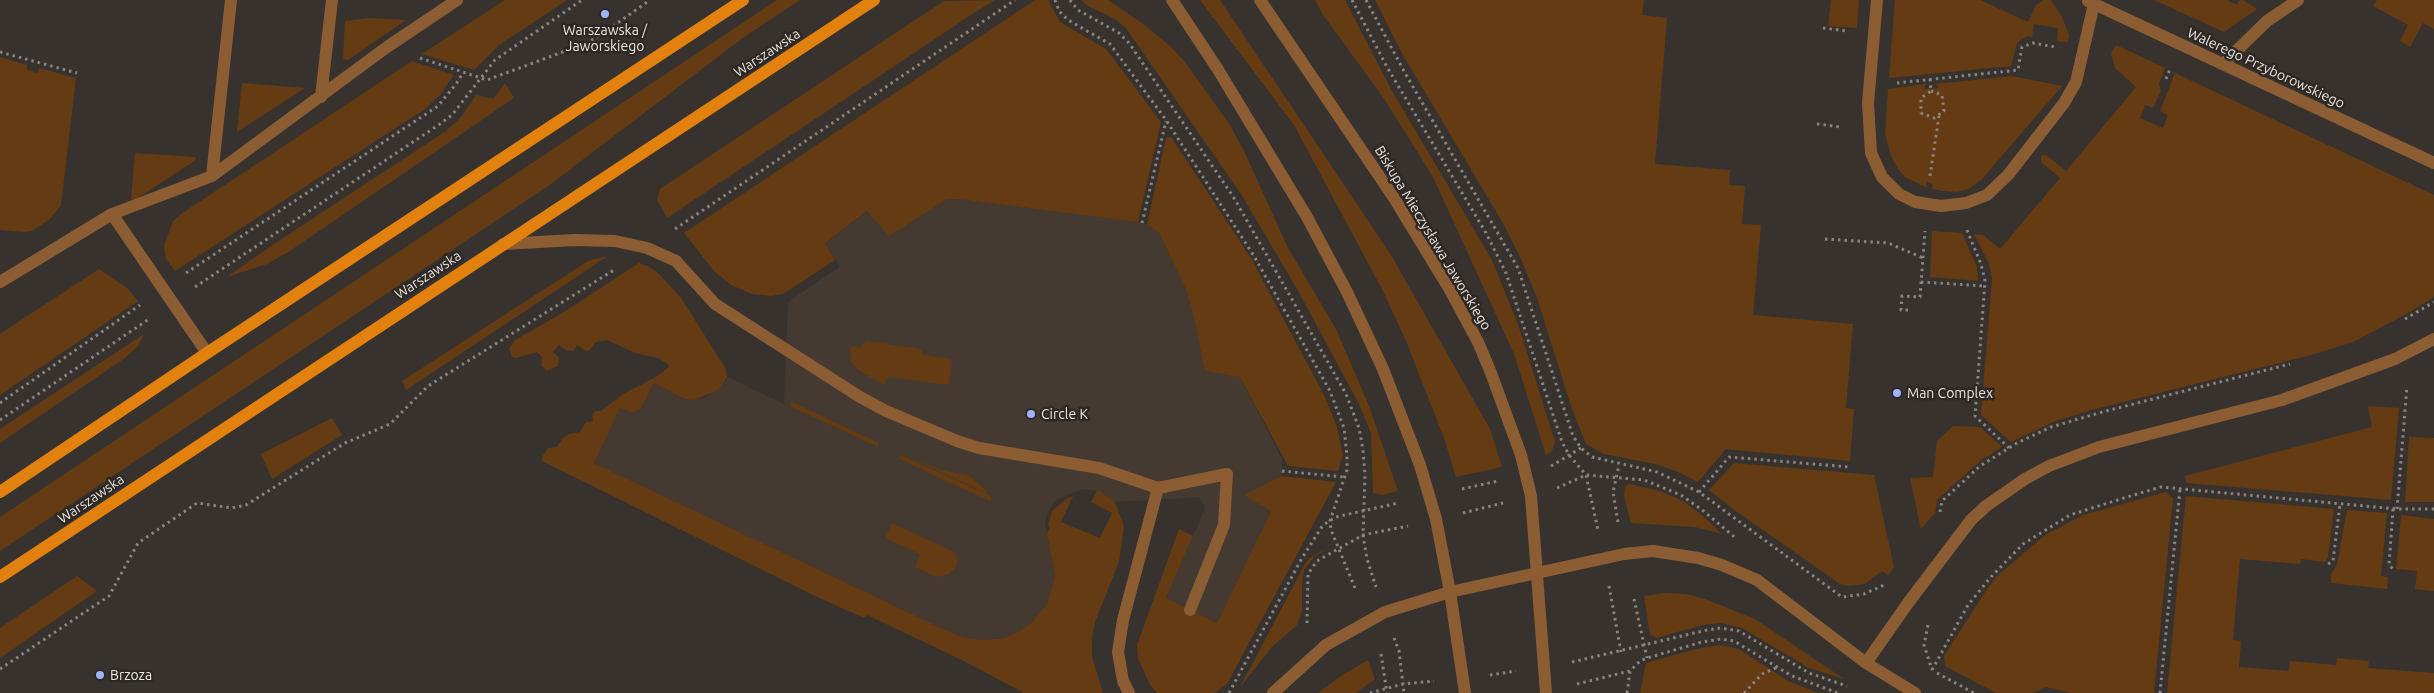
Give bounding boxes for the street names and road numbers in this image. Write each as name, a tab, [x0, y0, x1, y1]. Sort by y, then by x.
street label: Walerego Przyborowskiego	[2185, 24, 2347, 112]
street label: Warszawska	[731, 25, 803, 81]
street label: Biskupa Mieczysława Jaworskiego	[1371, 143, 1495, 333]
street label: Warszawska	[392, 247, 464, 303]
street label: Warszawska	[55, 471, 127, 527]

